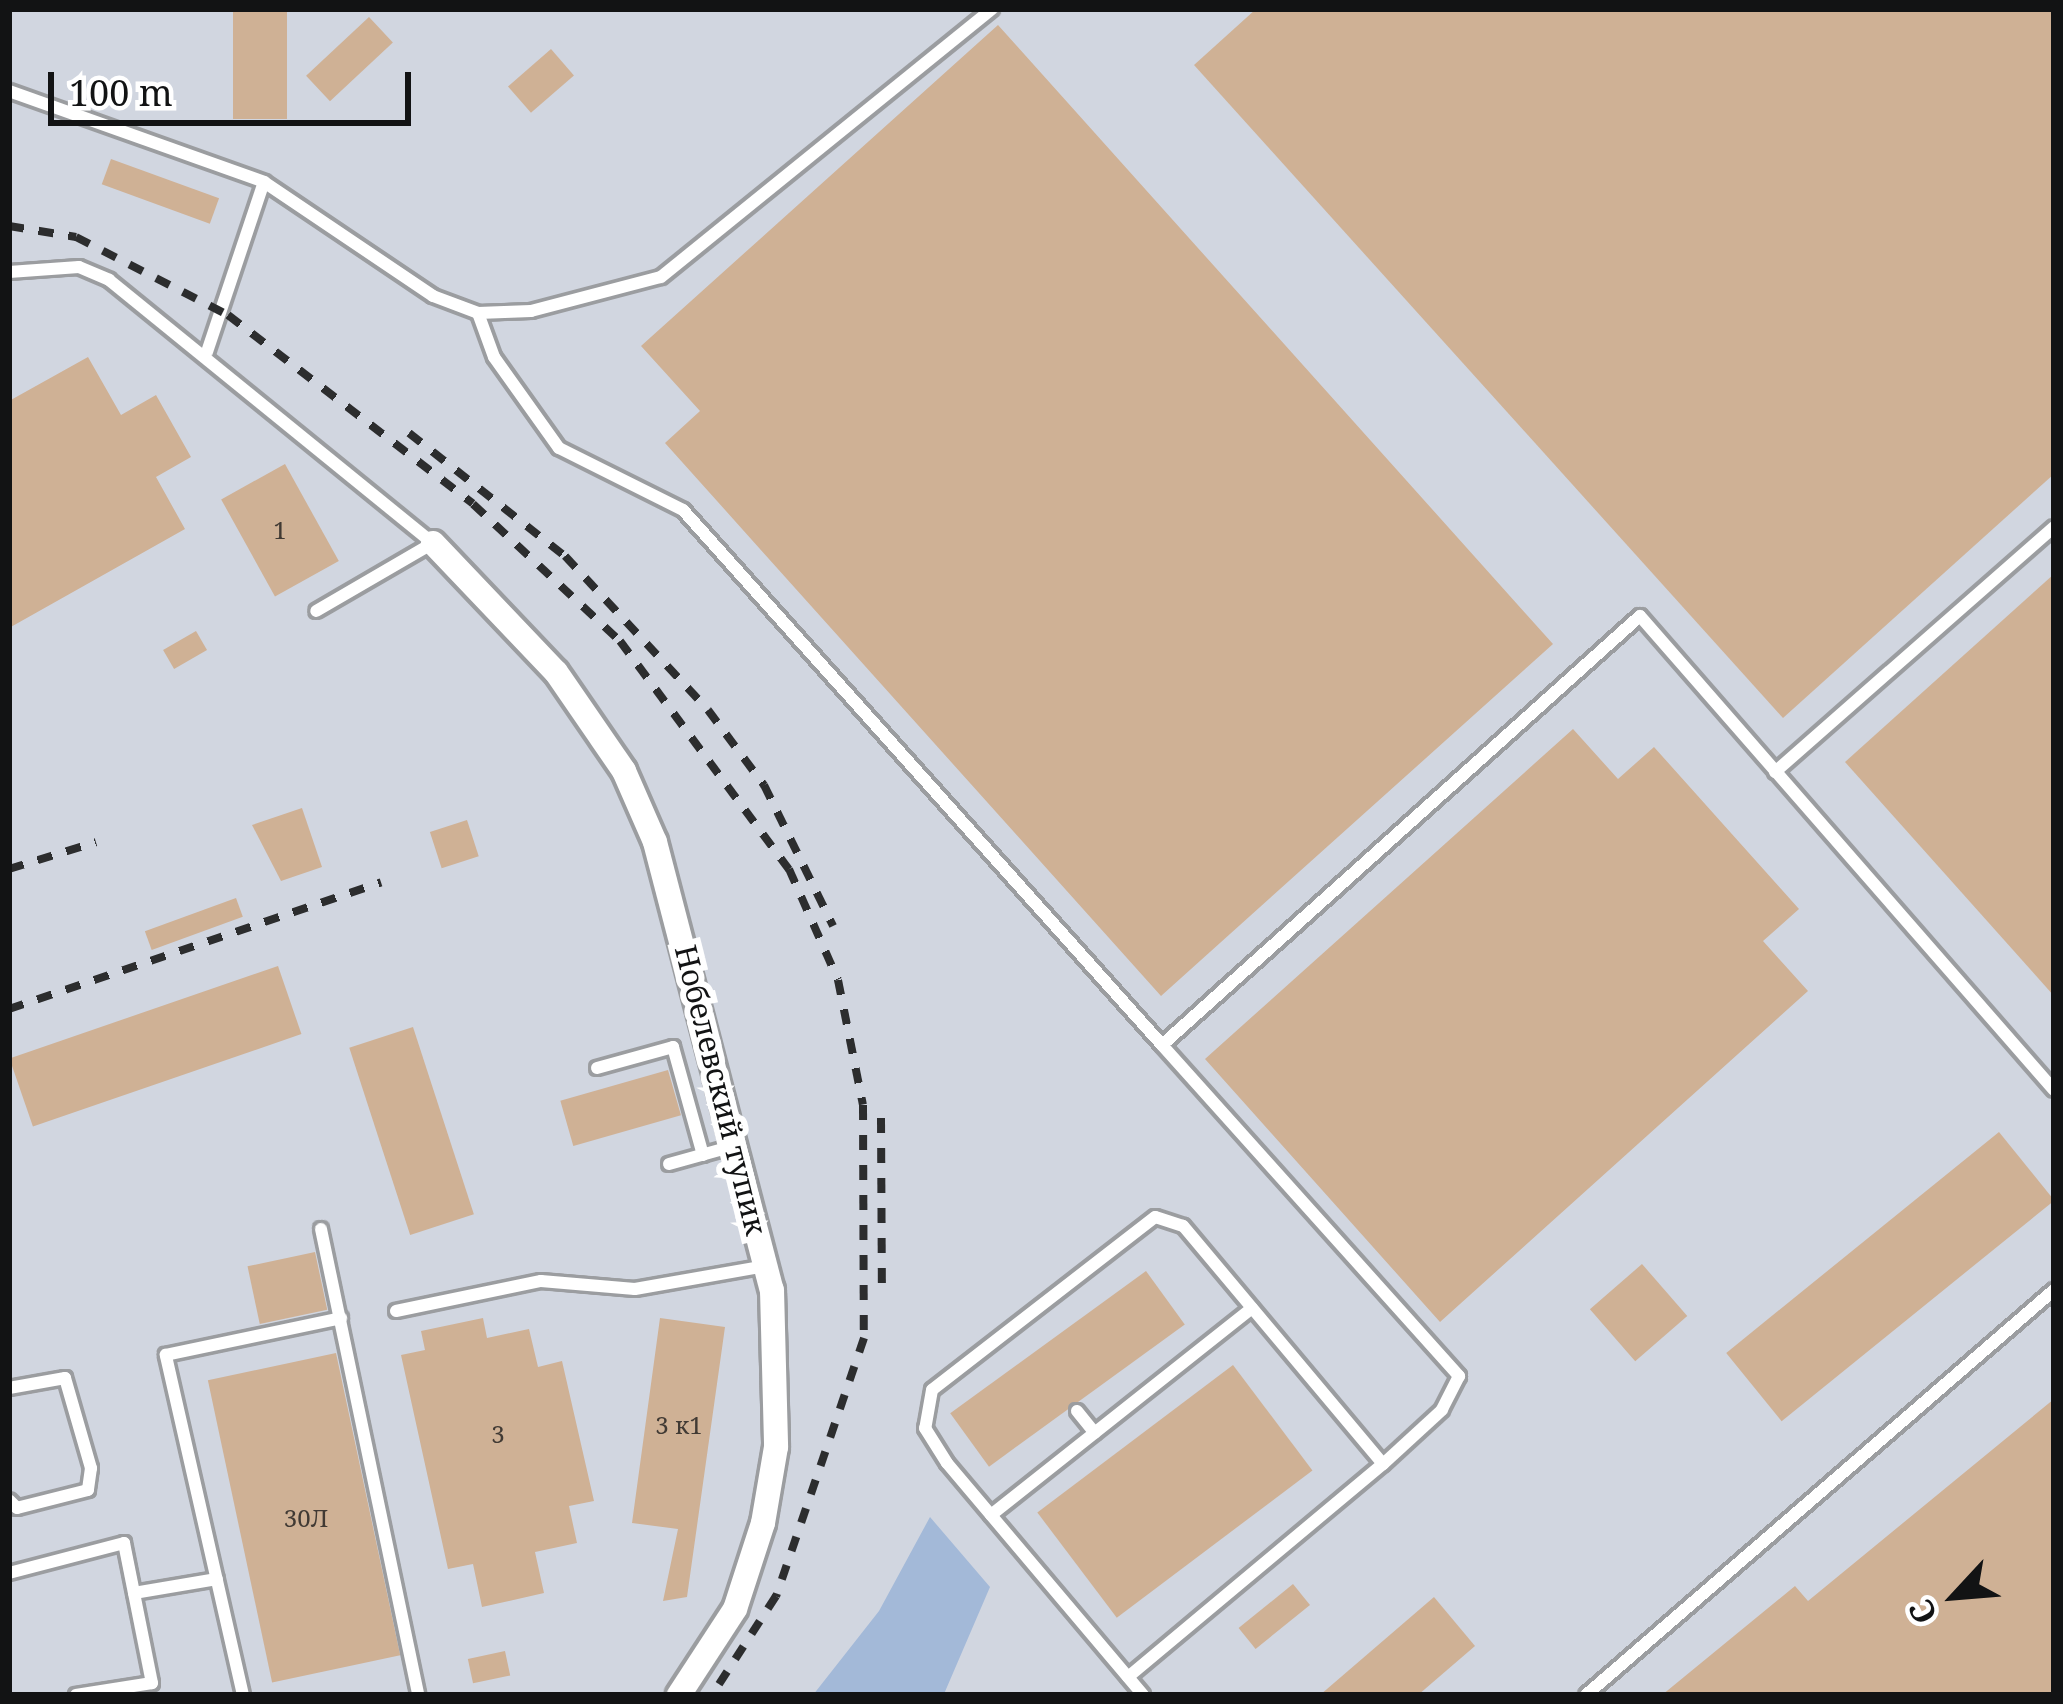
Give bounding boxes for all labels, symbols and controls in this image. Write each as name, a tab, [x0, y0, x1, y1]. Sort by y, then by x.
scale bar	[54, 48, 417, 122]
text: 100 m	[69, 68, 173, 117]
house number: 1	[273, 516, 287, 544]
street label: Нобелевский тупик	[668, 941, 774, 1239]
house number: 3 к1	[655, 1411, 703, 1439]
house number: 3	[491, 1420, 505, 1448]
house number: 30Л	[284, 1504, 328, 1532]
north arrow	[1895, 1536, 2015, 1656]
text: С	[1897, 1592, 1947, 1632]

